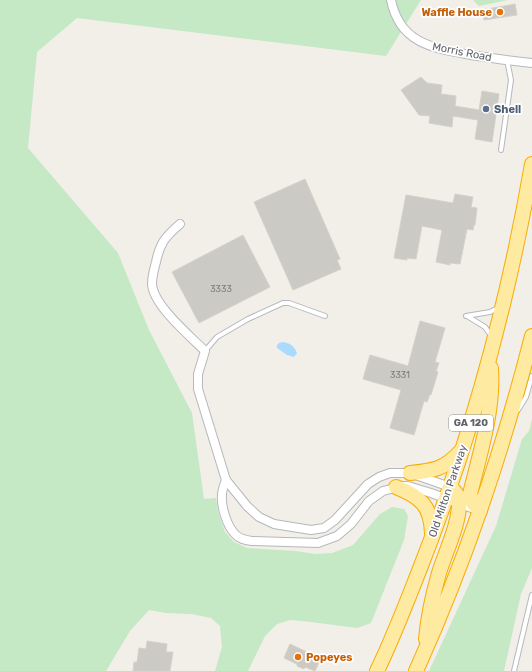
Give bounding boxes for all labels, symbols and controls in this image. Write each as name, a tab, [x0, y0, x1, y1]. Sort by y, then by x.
place label: Waffle House	[421, 6, 492, 19]
marker: Waffle House	[495, 7, 505, 17]
street label: Morris Road	[431, 40, 493, 64]
place label: Shell	[494, 103, 521, 116]
marker: Shell	[481, 104, 491, 114]
house number: 3333	[210, 284, 232, 294]
house number: 3331	[390, 370, 410, 380]
road number: GA 120	[449, 415, 493, 431]
street label: Old Milton Parkway	[426, 443, 470, 539]
place label: Popeyes	[306, 651, 352, 664]
marker: Popeyes	[293, 652, 303, 662]

